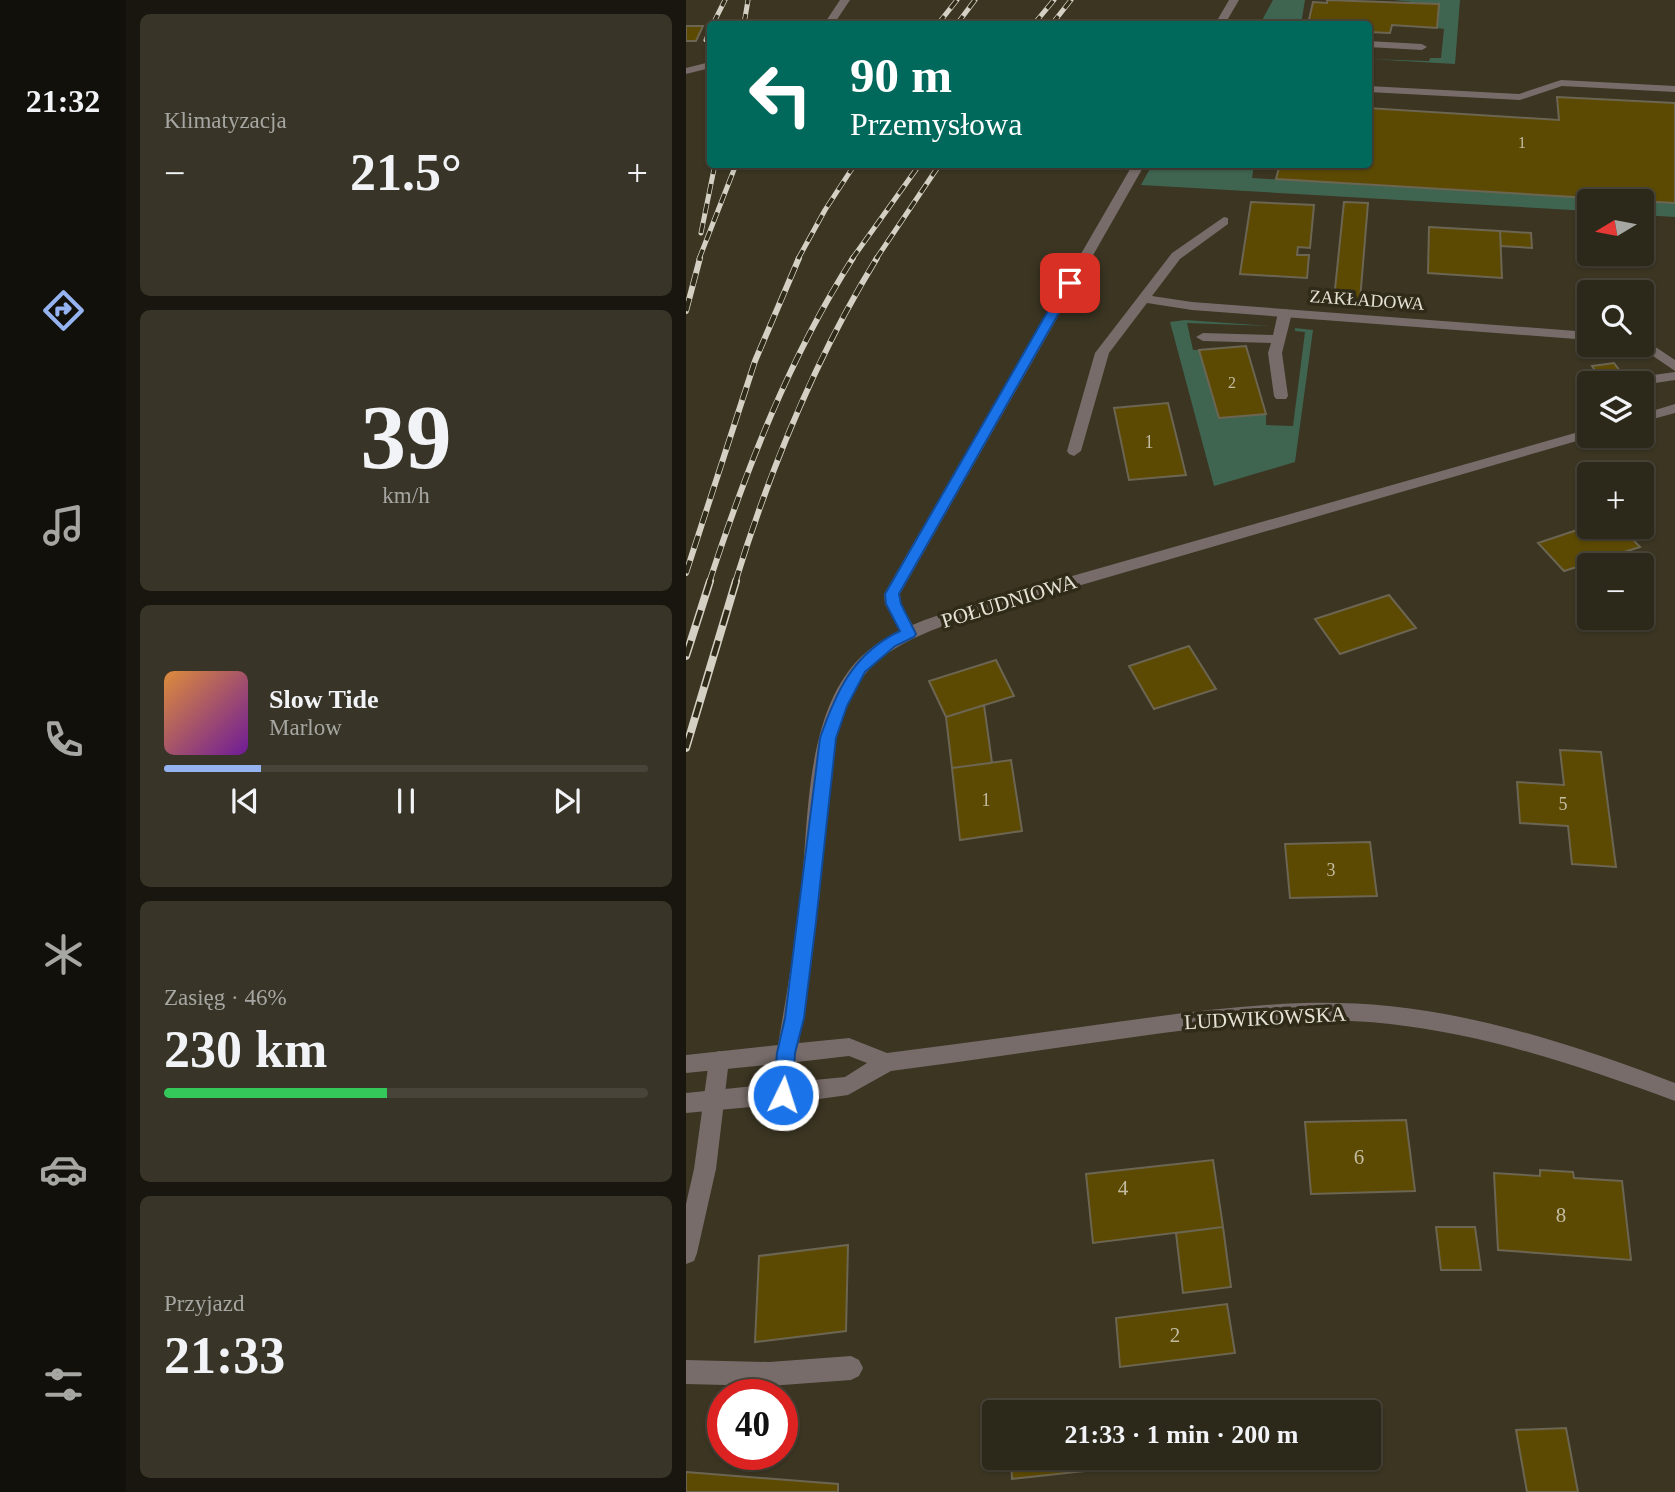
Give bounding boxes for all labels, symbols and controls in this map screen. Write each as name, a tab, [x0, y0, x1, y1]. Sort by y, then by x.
text: 90 m	[850, 48, 952, 103]
icon: left	[735, 49, 826, 140]
text: 21:32	[26, 83, 100, 119]
text: Przemysłowa	[850, 106, 1022, 142]
text: Klimatyzacja	[164, 108, 287, 133]
house number: 1	[1518, 134, 1526, 151]
text: 21.5°	[350, 144, 462, 201]
text: −	[164, 152, 185, 194]
text: +	[627, 152, 648, 194]
north arrow	[1577, 189, 1654, 266]
map controls	[1577, 189, 1654, 630]
pin	[1040, 253, 1100, 313]
icon: arrive	[1051, 264, 1089, 302]
button: search	[1577, 280, 1654, 357]
icon: directions	[39, 286, 88, 335]
street label: ZAKŁADOWA	[1309, 286, 1425, 314]
button: layers	[1577, 371, 1654, 448]
house number: 2	[1228, 374, 1236, 391]
text: 39	[361, 387, 452, 488]
house number: 1	[1145, 432, 1154, 452]
button: +	[1577, 462, 1654, 539]
text: km/h	[382, 483, 430, 508]
icon: music	[39, 501, 88, 550]
button: −	[1577, 553, 1654, 630]
street label: POŁUDNIOWA	[939, 569, 1080, 633]
text: Slow Tide	[269, 685, 379, 714]
icon: phone	[39, 715, 88, 764]
text: Marlow	[269, 715, 342, 740]
icon: previous	[226, 782, 264, 820]
icon: pause	[387, 782, 425, 820]
icon: next	[548, 782, 586, 820]
house number: 1	[982, 790, 991, 810]
house number: 5	[1559, 794, 1568, 814]
house number: 3	[1327, 860, 1336, 880]
icon: climate	[39, 930, 88, 979]
text: Zasięg · 46%	[164, 985, 287, 1010]
street label: LUDWIKOWSKA	[1183, 1002, 1347, 1034]
text: 230 km	[164, 1021, 327, 1078]
position arrow	[746, 1058, 820, 1132]
icon: car	[39, 1145, 88, 1194]
house number: 6	[1354, 1145, 1364, 1169]
house number: 4	[1118, 1176, 1129, 1200]
house number: 8	[1556, 1203, 1566, 1227]
text: Przyjazd	[164, 1291, 244, 1316]
house number: 2	[1170, 1323, 1180, 1347]
text: 21:33	[164, 1327, 285, 1384]
icon: filters	[39, 1360, 88, 1409]
speed limit sign: 40	[707, 1379, 798, 1470]
text: 21:33 · 1 min · 200 m	[1065, 1420, 1299, 1449]

